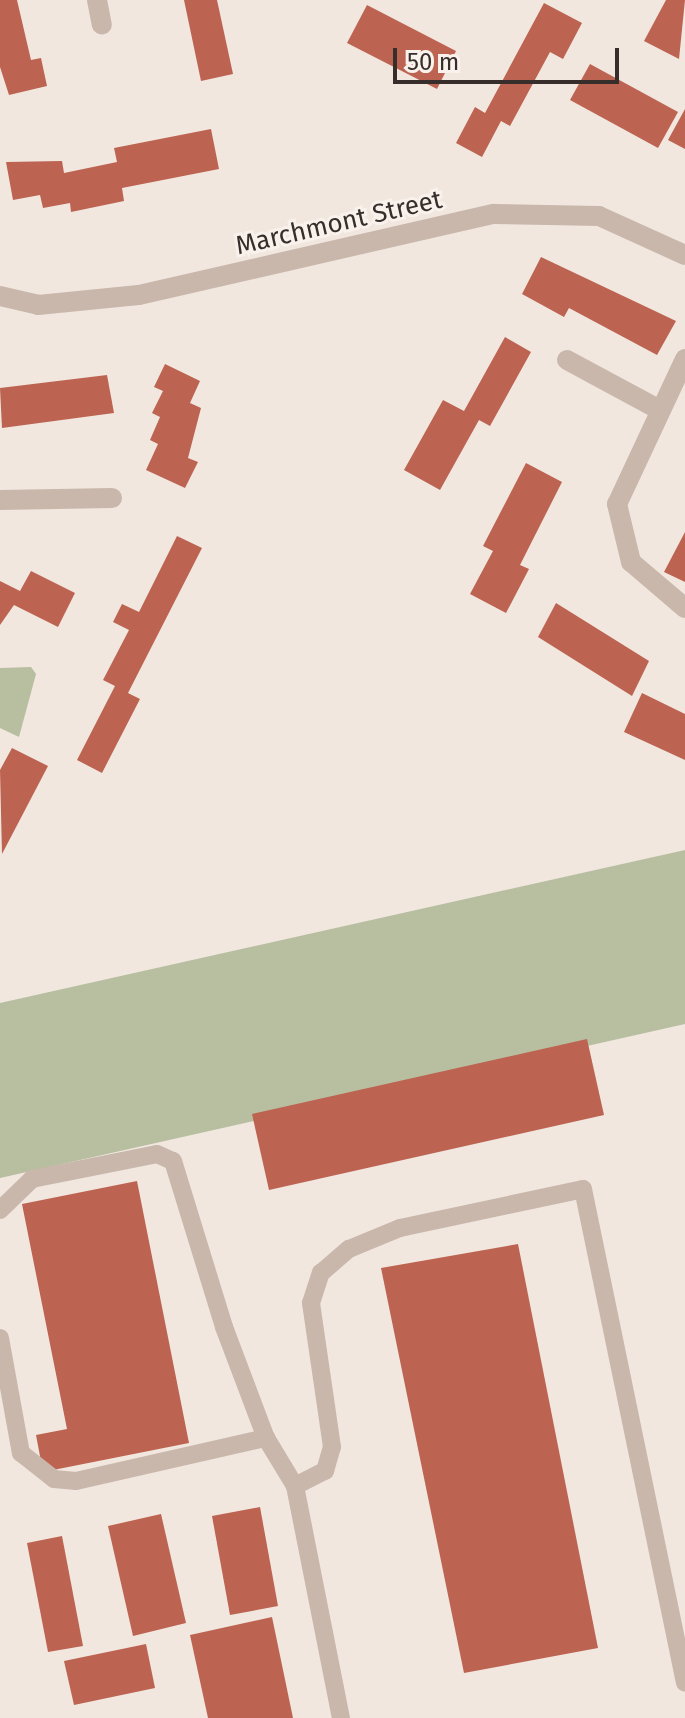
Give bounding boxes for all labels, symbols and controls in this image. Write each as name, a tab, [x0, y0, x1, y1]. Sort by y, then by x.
scale bar	[397, 32, 623, 82]
text: 50 m	[407, 48, 459, 76]
street label: Marchmont Street	[233, 184, 445, 262]

